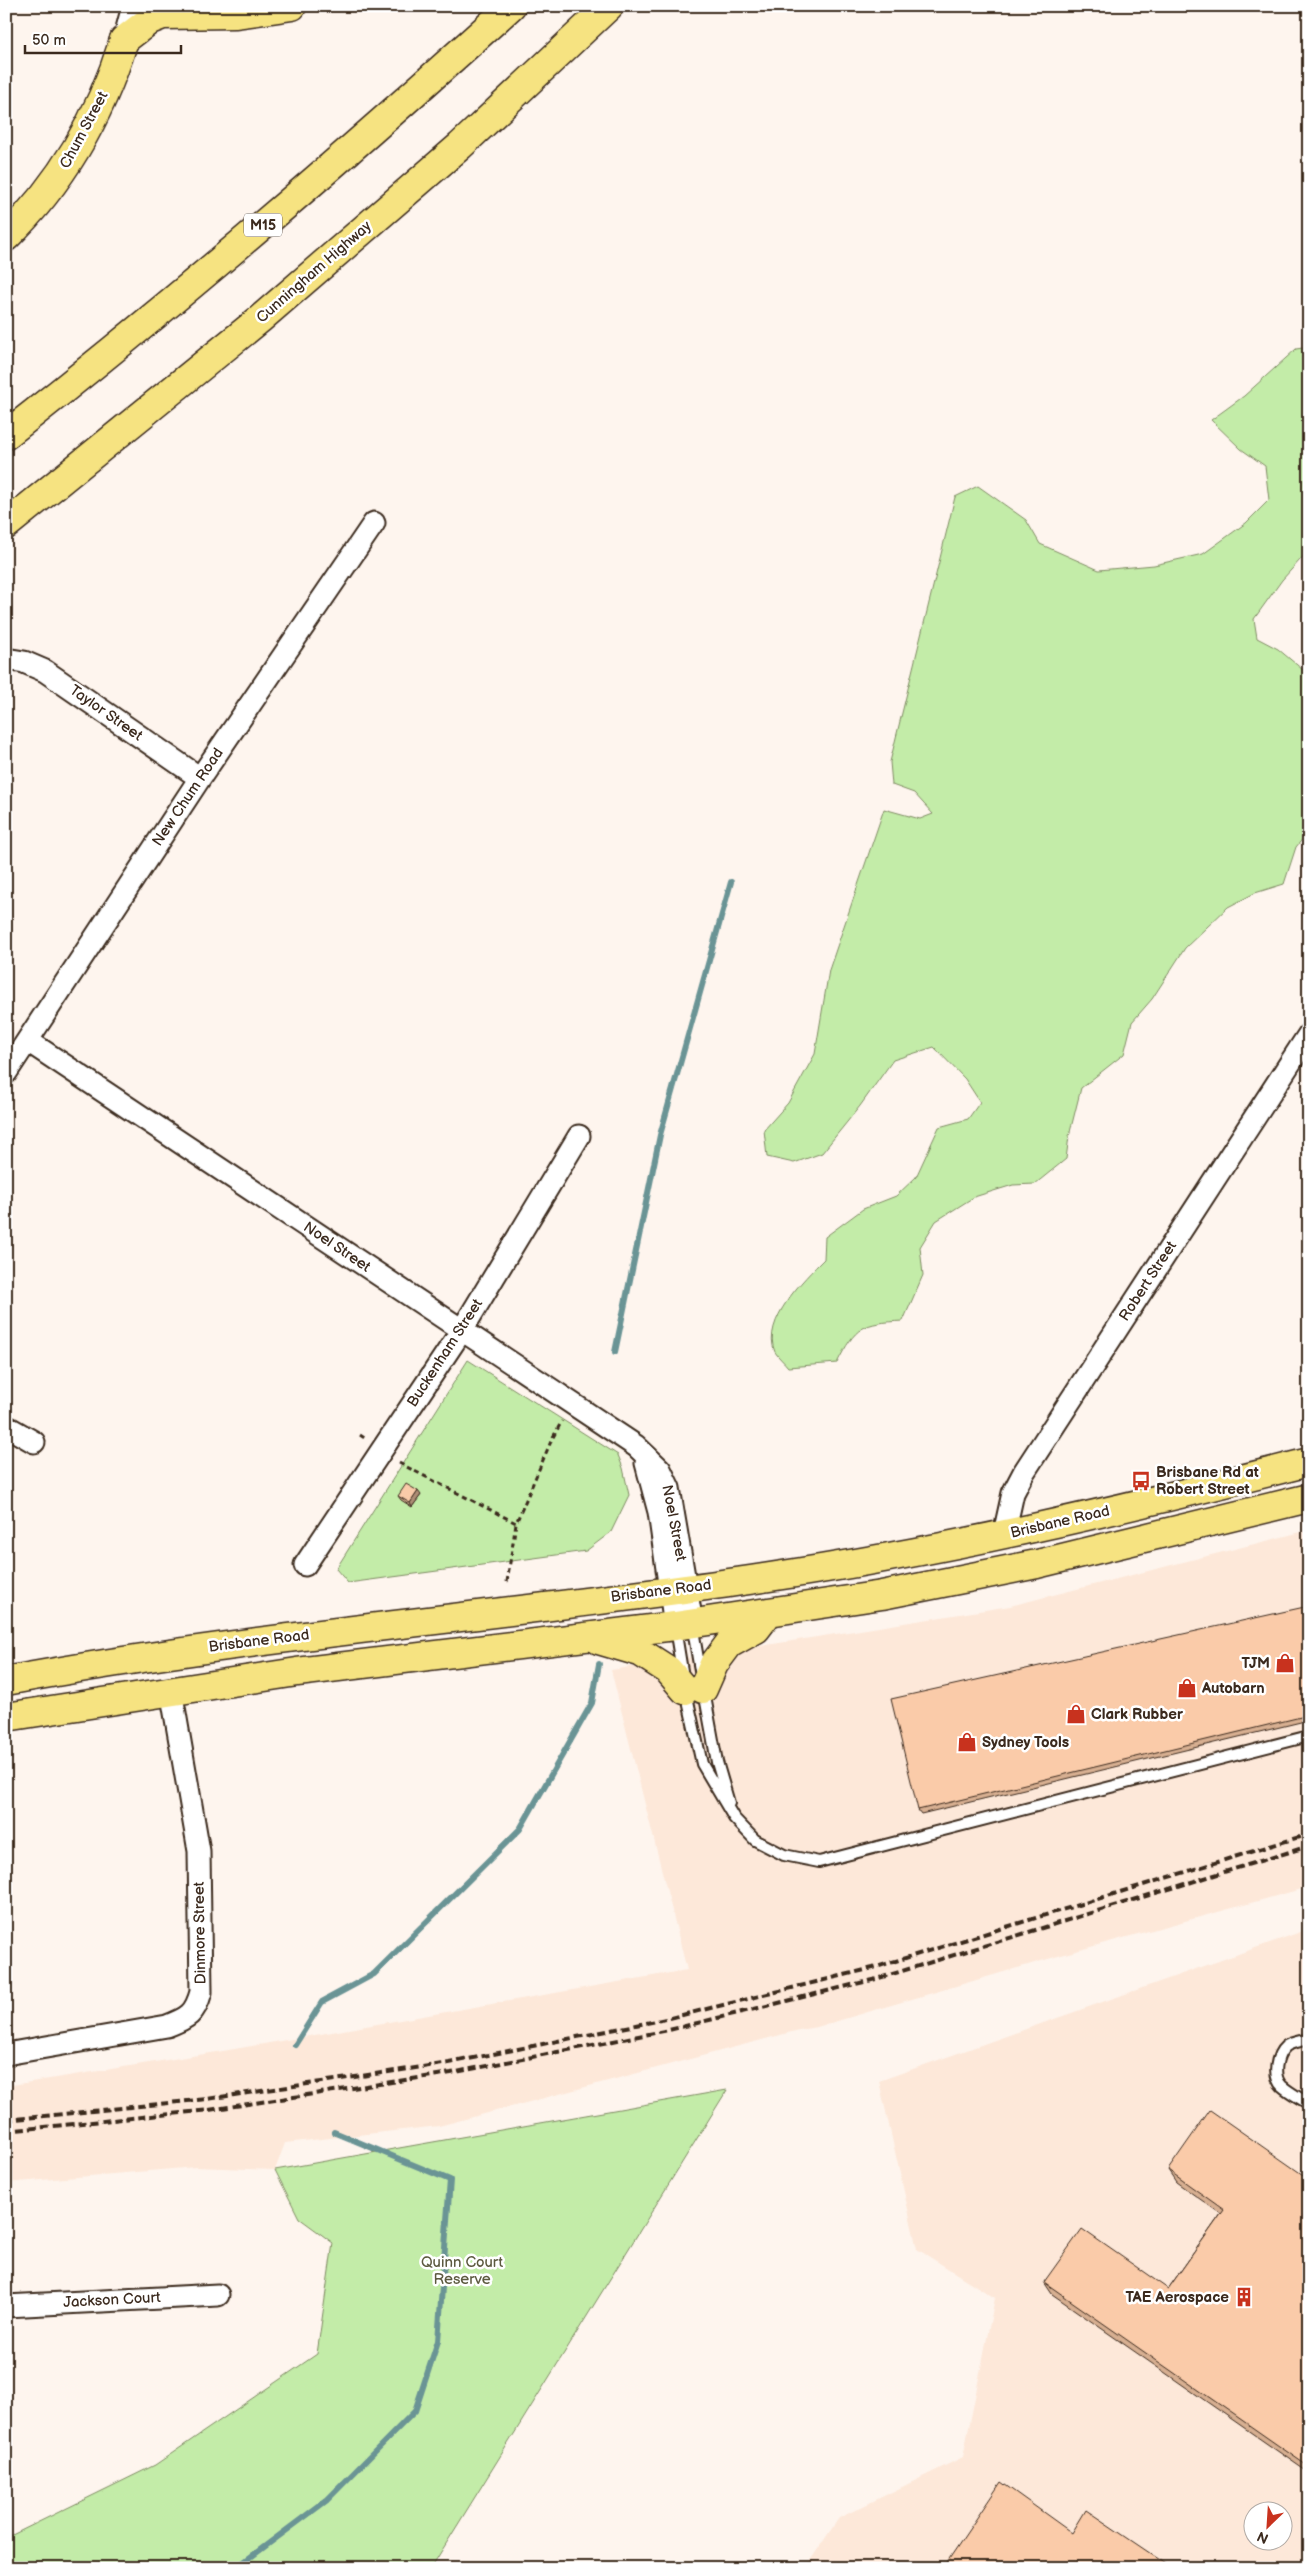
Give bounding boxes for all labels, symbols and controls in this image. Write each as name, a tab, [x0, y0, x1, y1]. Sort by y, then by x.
scale bar	[25, 22, 181, 54]
text: 50 m	[32, 31, 66, 50]
street label: Chum Street	[56, 88, 112, 172]
road number: M15	[244, 214, 282, 236]
street label: Cunningham Highway	[253, 217, 376, 327]
street label: Taylor Street	[66, 681, 147, 745]
street label: New Chum Road	[148, 744, 228, 850]
street label: Noel Street	[300, 1218, 375, 1277]
street label: Robert Street	[1115, 1237, 1181, 1325]
street label: Buckenham Street	[403, 1295, 487, 1411]
place label: Brisbane Rd at Robert Street	[1156, 1463, 1259, 1499]
bus stop icon: Brisbane Rd at Robert Street	[1130, 1470, 1152, 1492]
street label: Noel Street	[657, 1483, 691, 1563]
street label: Brisbane Road	[1009, 1501, 1111, 1543]
street label: Brisbane Road	[610, 1575, 712, 1607]
street label: Brisbane Road	[208, 1625, 310, 1657]
shop icon: TJM	[1274, 1652, 1296, 1674]
place label: TJM	[1242, 1654, 1270, 1673]
shop icon: Autobarn	[1176, 1677, 1198, 1699]
place label: Autobarn	[1201, 1679, 1265, 1698]
shop icon: Clark Rubber	[1065, 1703, 1087, 1725]
place label: Clark Rubber	[1091, 1705, 1184, 1724]
shop icon: Sydney Tools	[956, 1731, 978, 1753]
place label: Sydney Tools	[982, 1733, 1069, 1752]
street label: Dinmore Street	[190, 1881, 210, 1985]
park label: Quinn Court Reserve	[421, 2253, 503, 2289]
building icon: TAE Aerospace	[1233, 2286, 1255, 2308]
street label: Jackson Court	[63, 2288, 162, 2312]
place label: TAE Aerospace	[1125, 2288, 1229, 2307]
north arrow	[1242, 2502, 1292, 2552]
text: N	[1254, 2527, 1271, 2547]

